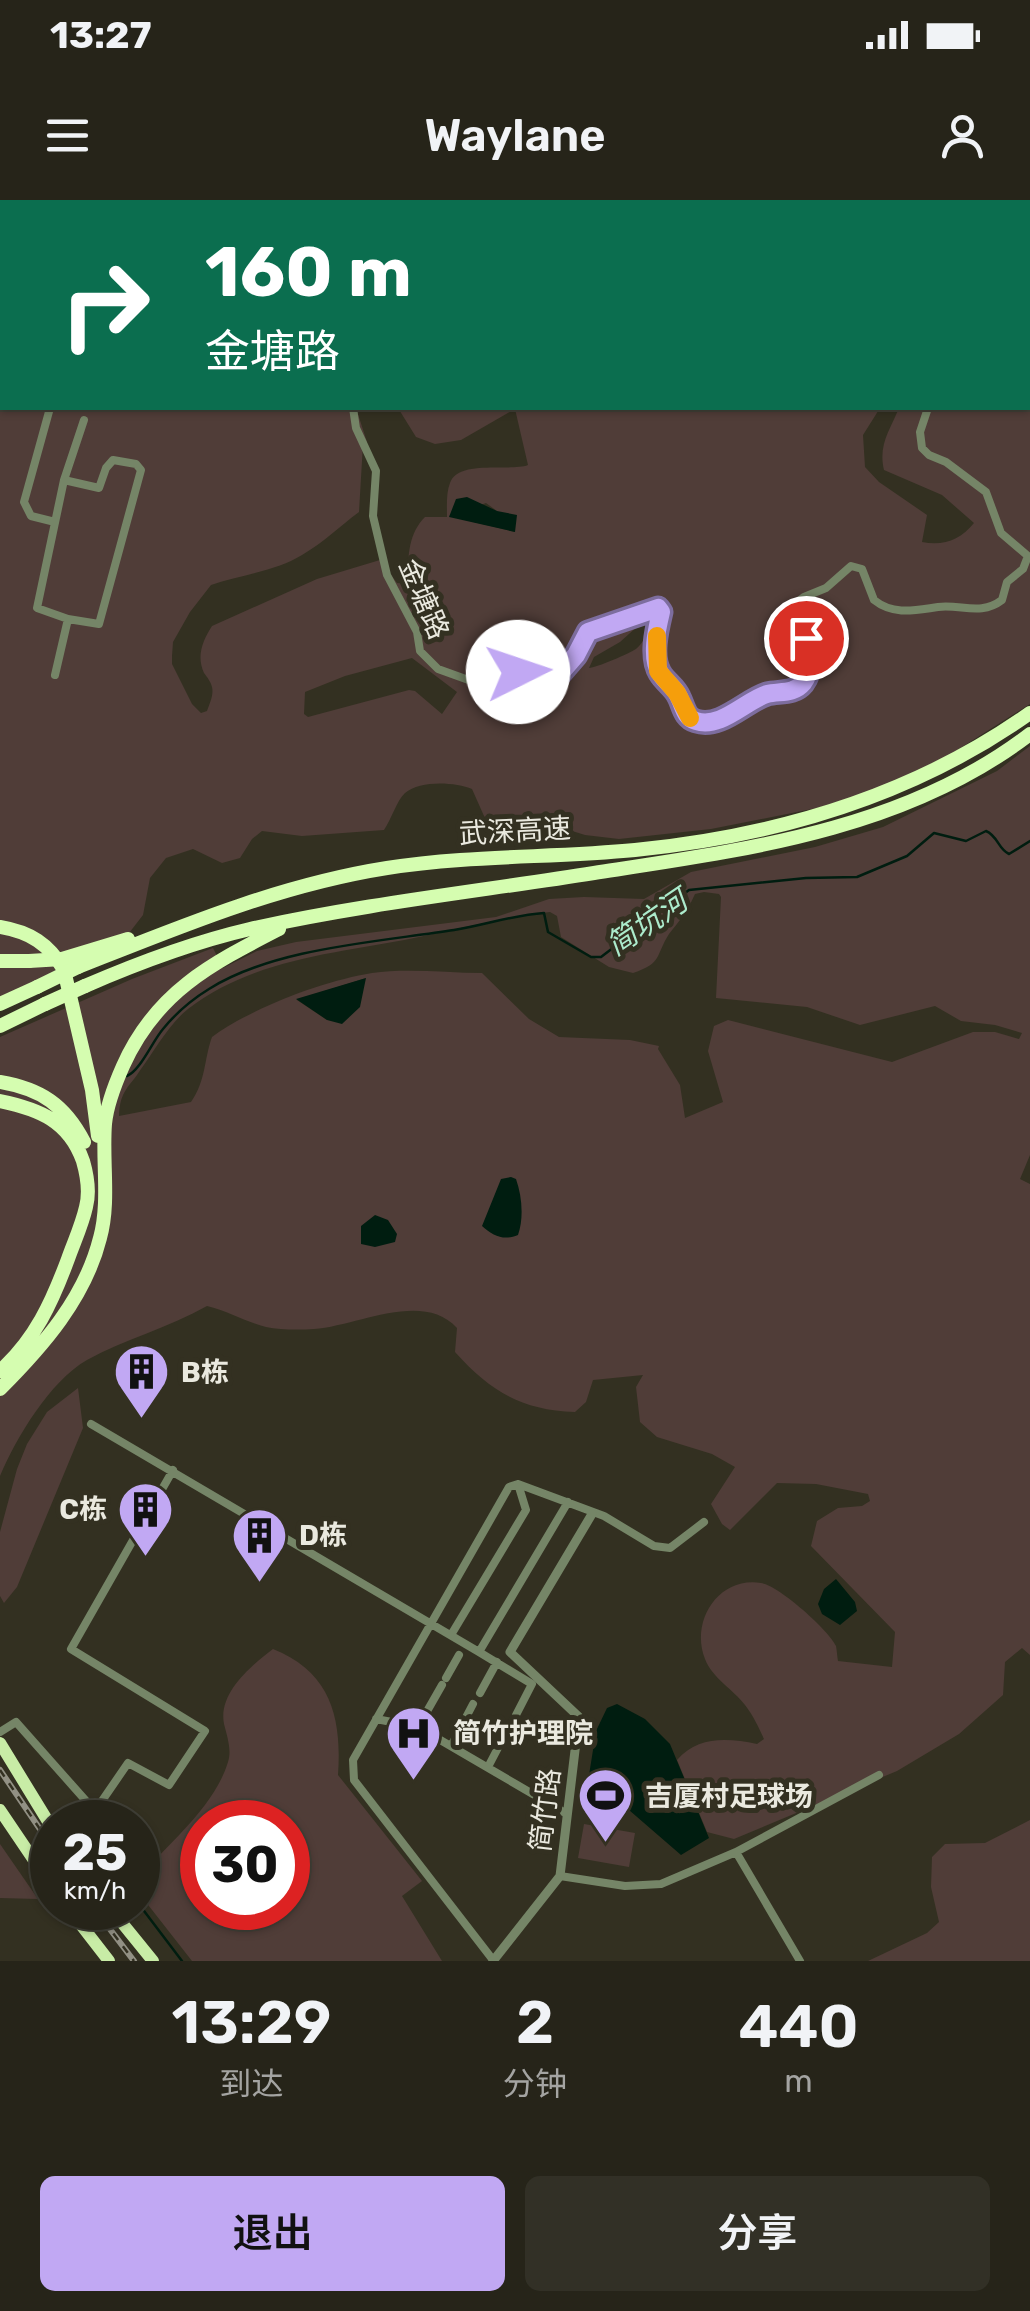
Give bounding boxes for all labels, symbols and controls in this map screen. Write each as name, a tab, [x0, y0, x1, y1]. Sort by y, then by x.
text: 13:27	[50, 12, 152, 58]
icon: menu	[40, 108, 95, 163]
icon: person	[935, 108, 990, 163]
text: Waylane	[424, 109, 606, 162]
text: 160 m	[205, 231, 412, 314]
icon: right	[40, 240, 170, 370]
text: 金塘路	[205, 325, 340, 378]
street label: 金塘路	[392, 554, 456, 644]
pin	[764, 596, 849, 681]
icon: arrive	[779, 611, 834, 666]
position arrow	[466, 620, 570, 724]
street label: 武深高速	[458, 812, 572, 850]
water label: 简坑河	[600, 880, 699, 963]
building icon: B栋	[112, 1342, 172, 1421]
place label: B栋	[181, 1356, 229, 1389]
building icon: C栋	[116, 1479, 176, 1558]
place label: C栋	[59, 1493, 107, 1526]
building icon: D栋	[230, 1505, 290, 1584]
place label: D栋	[299, 1519, 347, 1552]
hospital icon: 简竹护理院	[384, 1703, 444, 1782]
place label: 简竹护理院	[453, 1717, 593, 1750]
street label: 简竹路	[524, 1766, 566, 1854]
sports icon: 吉厦村足球场	[576, 1766, 636, 1845]
place label: 吉厦村足球场	[645, 1780, 813, 1813]
speed limit sign: 30	[180, 1800, 310, 1930]
text: 25	[63, 1823, 127, 1883]
text: km/h	[64, 1876, 126, 1905]
text: 13:29	[171, 1987, 332, 2058]
text: 2	[516, 1987, 554, 2058]
text: 440	[738, 1991, 859, 2062]
text: m	[784, 2062, 813, 2100]
text: 到达	[219, 2065, 284, 2103]
text: 分钟	[503, 2065, 567, 2103]
button: 退出	[40, 2176, 505, 2291]
button: 分享	[525, 2176, 990, 2291]

